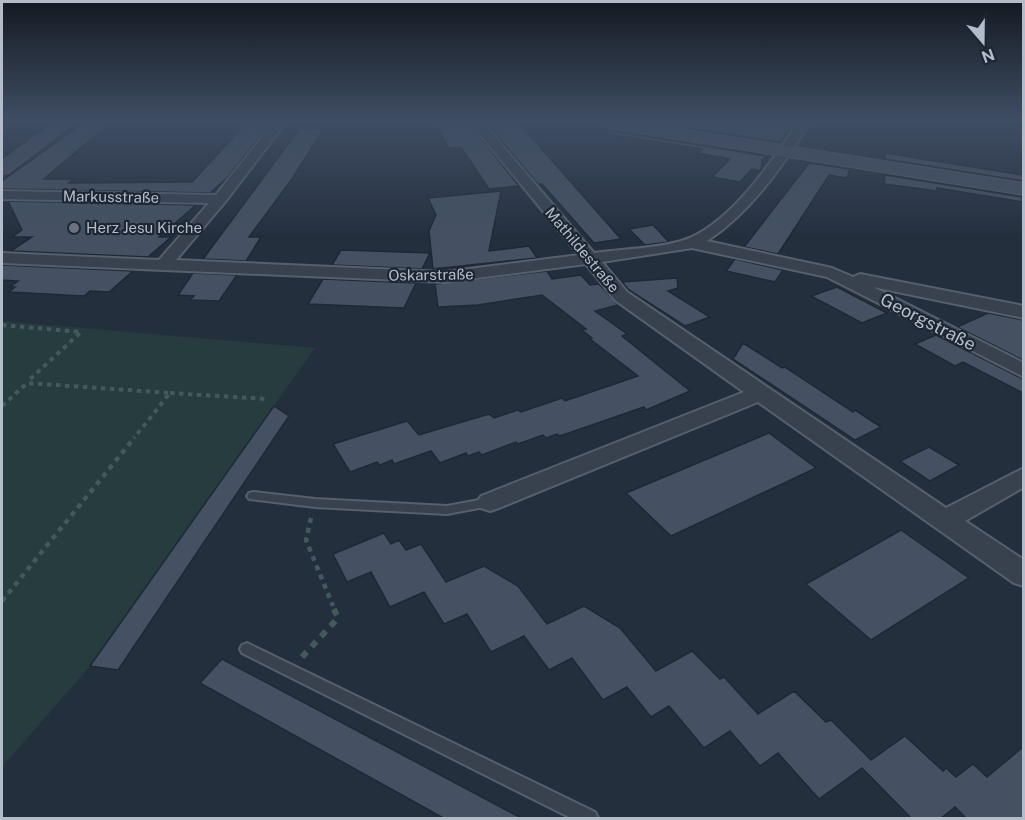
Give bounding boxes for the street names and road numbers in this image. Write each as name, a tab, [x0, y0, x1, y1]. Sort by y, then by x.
street label: Markusstraße	[63, 187, 159, 206]
street label: Mathildestraße	[542, 204, 623, 296]
street label: Oskarstraße	[388, 265, 474, 284]
street label: Georgstraße	[877, 288, 980, 355]

